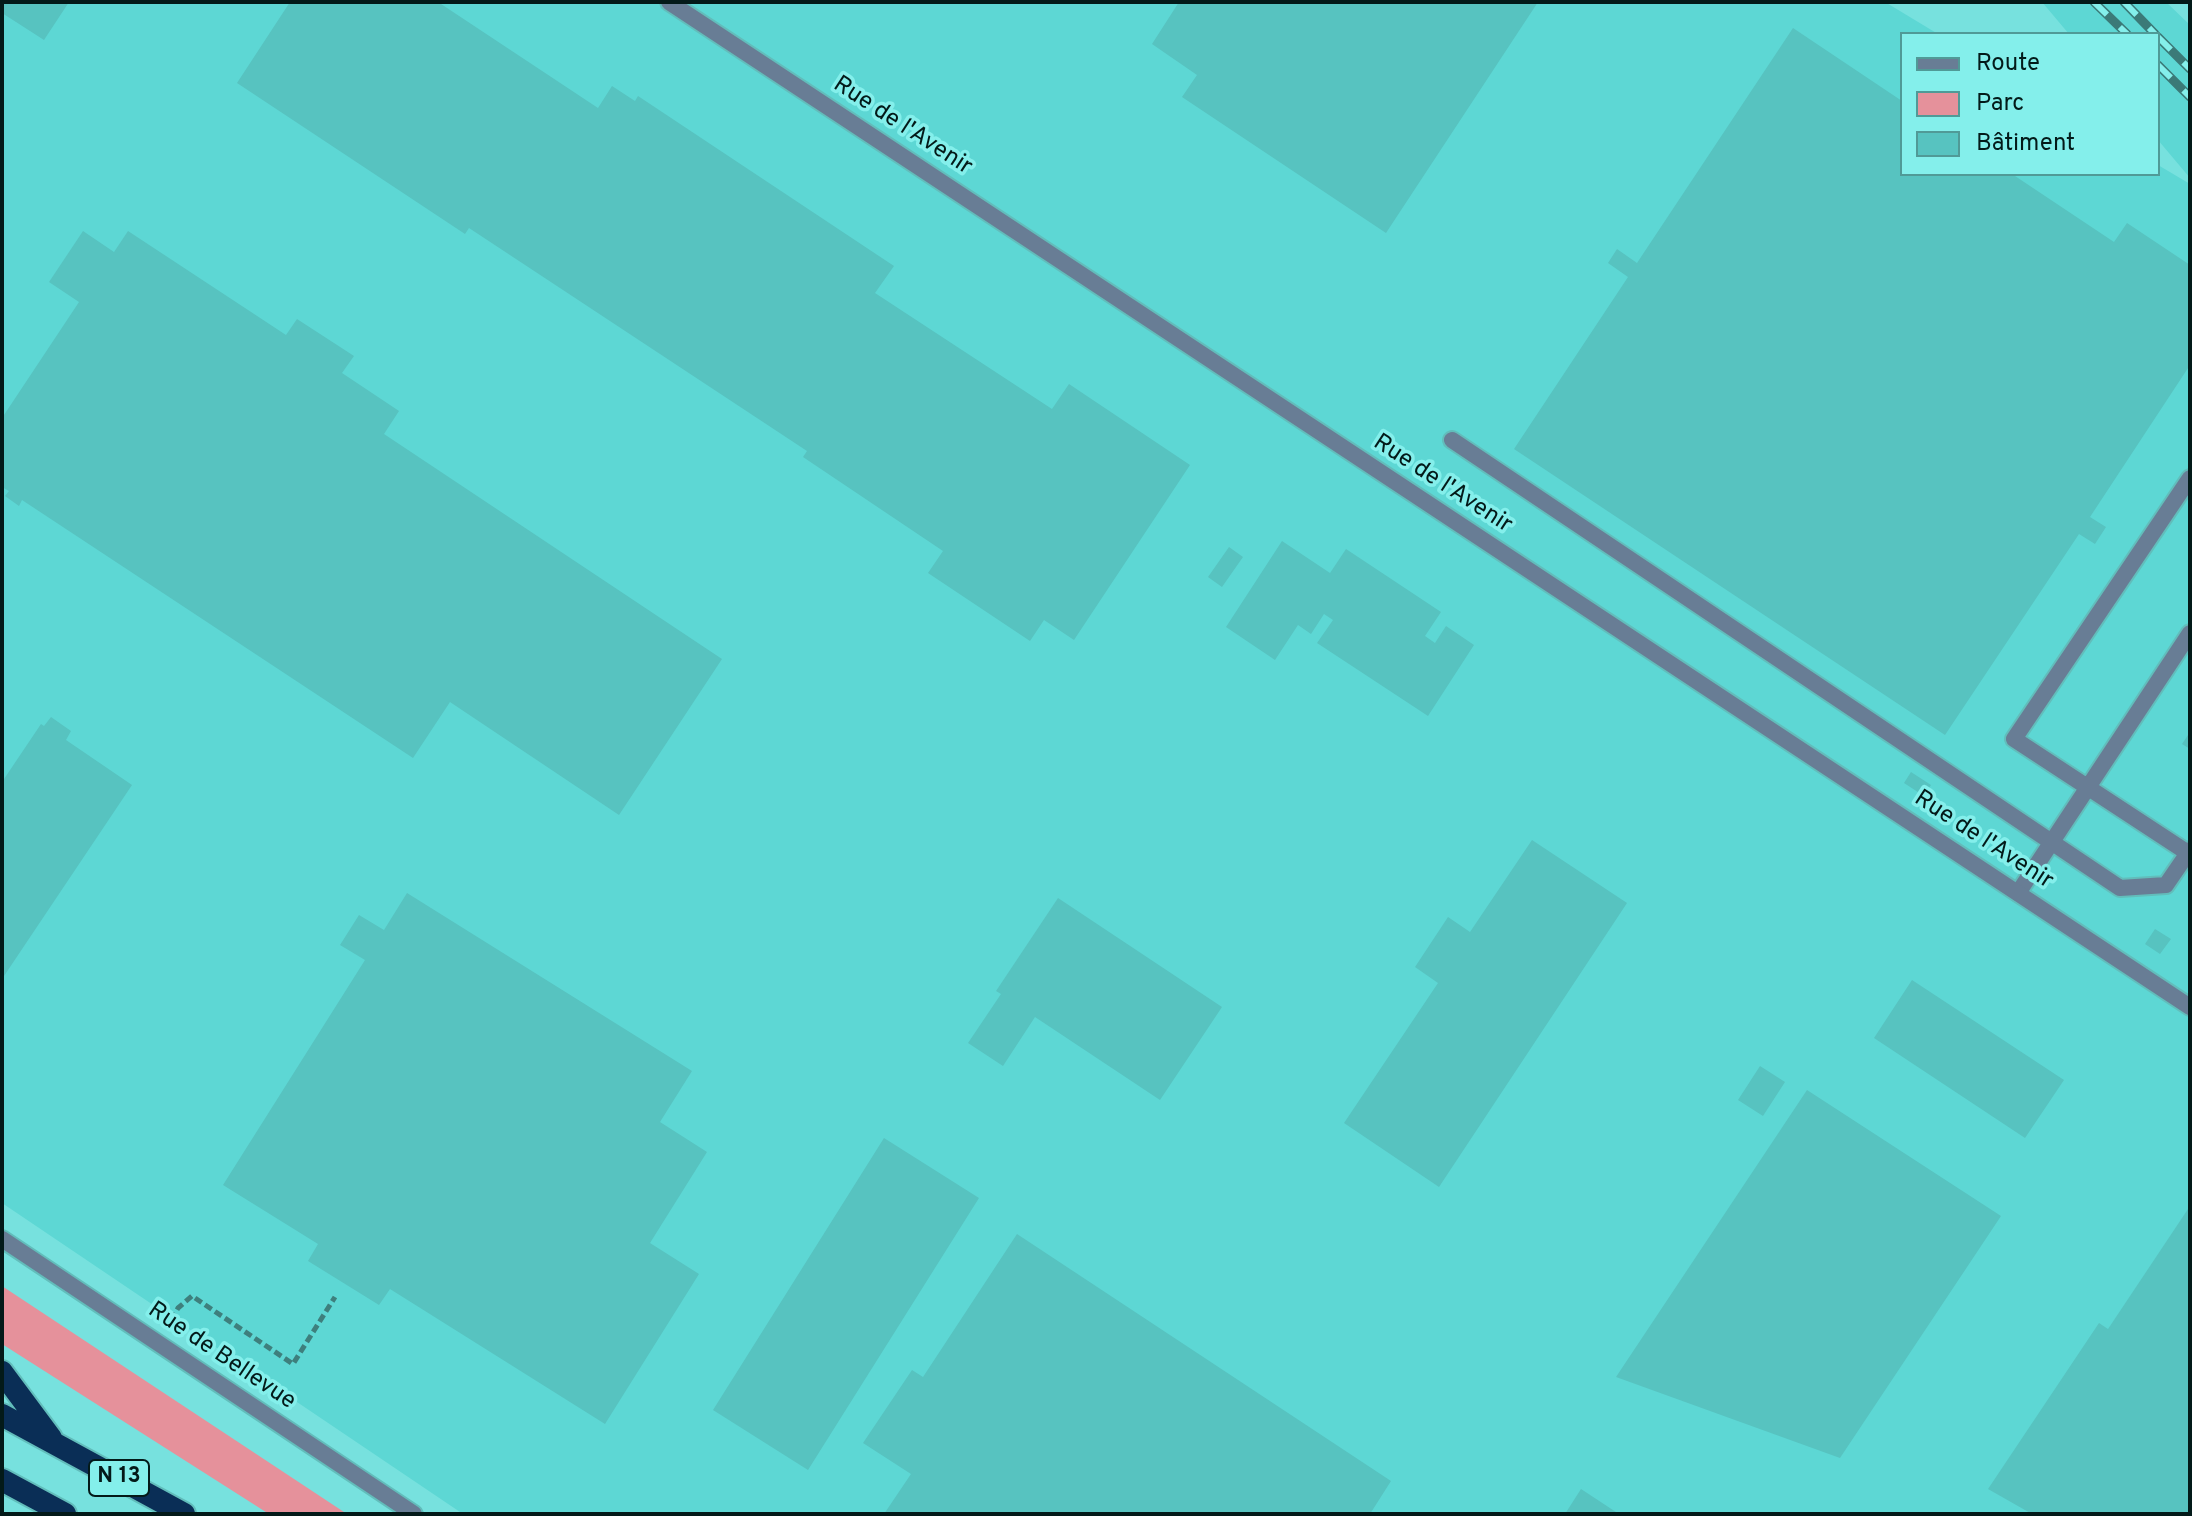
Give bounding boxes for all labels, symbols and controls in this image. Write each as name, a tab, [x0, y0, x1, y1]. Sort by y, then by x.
legend	[1900, 32, 2160, 176]
text: Route	[1976, 49, 2040, 79]
street label: Rue de l'Avenir	[827, 71, 977, 183]
text: Parc	[1976, 89, 2024, 119]
text: Bâtiment	[1976, 129, 2075, 159]
street label: Rue de l'Avenir	[1367, 429, 1517, 541]
street label: Rue de l'Avenir	[1908, 785, 2058, 897]
street label: Rue de Bellevue	[142, 1297, 300, 1417]
road number: N 13	[89, 1460, 149, 1496]

